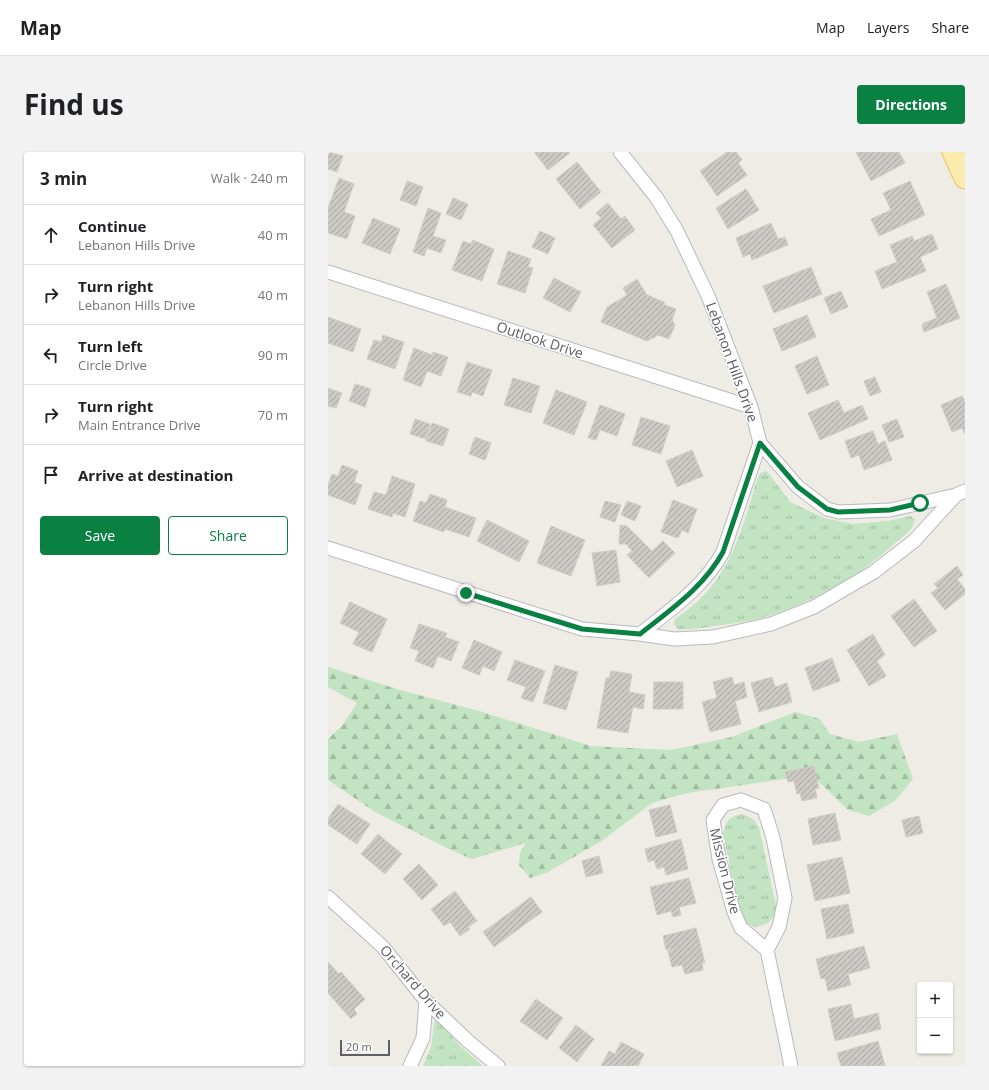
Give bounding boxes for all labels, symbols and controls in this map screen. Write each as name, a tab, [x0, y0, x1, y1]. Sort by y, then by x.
text: Map	[20, 15, 61, 41]
text: Map	[816, 18, 845, 37]
text: Layers	[867, 18, 909, 37]
text: Share	[931, 18, 969, 37]
text: Find us	[24, 85, 124, 123]
button: Directions	[857, 85, 965, 124]
text: 3 min	[40, 167, 87, 190]
text: Walk · 240 m	[211, 169, 288, 187]
text: Continue	[78, 216, 146, 236]
icon: ahead	[40, 224, 62, 246]
text: 40 m	[258, 226, 288, 244]
text: Lebanon Hills Drive	[78, 236, 195, 254]
text: Turn right	[78, 276, 153, 296]
icon: right	[40, 284, 62, 306]
text: 40 m	[258, 286, 288, 304]
text: Lebanon Hills Drive	[78, 296, 195, 314]
street label: Lebanon Hills Drive	[702, 299, 763, 425]
street label: Outlook Drive	[494, 317, 586, 363]
text: Turn left	[78, 336, 143, 356]
icon: left	[40, 344, 62, 366]
text: 90 m	[258, 346, 288, 364]
text: Circle Drive	[78, 356, 147, 374]
text: Turn right	[78, 396, 153, 416]
icon: right	[40, 404, 62, 426]
text: 70 m	[258, 406, 288, 424]
text: Main Entrance Drive	[78, 416, 201, 434]
icon: arrive	[40, 464, 62, 486]
text: Arrive at destination	[78, 465, 233, 485]
route start	[911, 494, 929, 512]
button: Save	[40, 516, 160, 555]
button: Share	[168, 516, 288, 555]
route end	[457, 584, 475, 602]
street label: Mission Drive	[706, 826, 745, 916]
street label: Orchard Drive	[376, 941, 451, 1023]
map controls	[917, 982, 953, 1054]
button: +	[917, 982, 953, 1018]
button: −	[917, 1018, 953, 1054]
scale bar	[340, 1038, 390, 1057]
text: 20 m	[346, 1039, 372, 1054]

